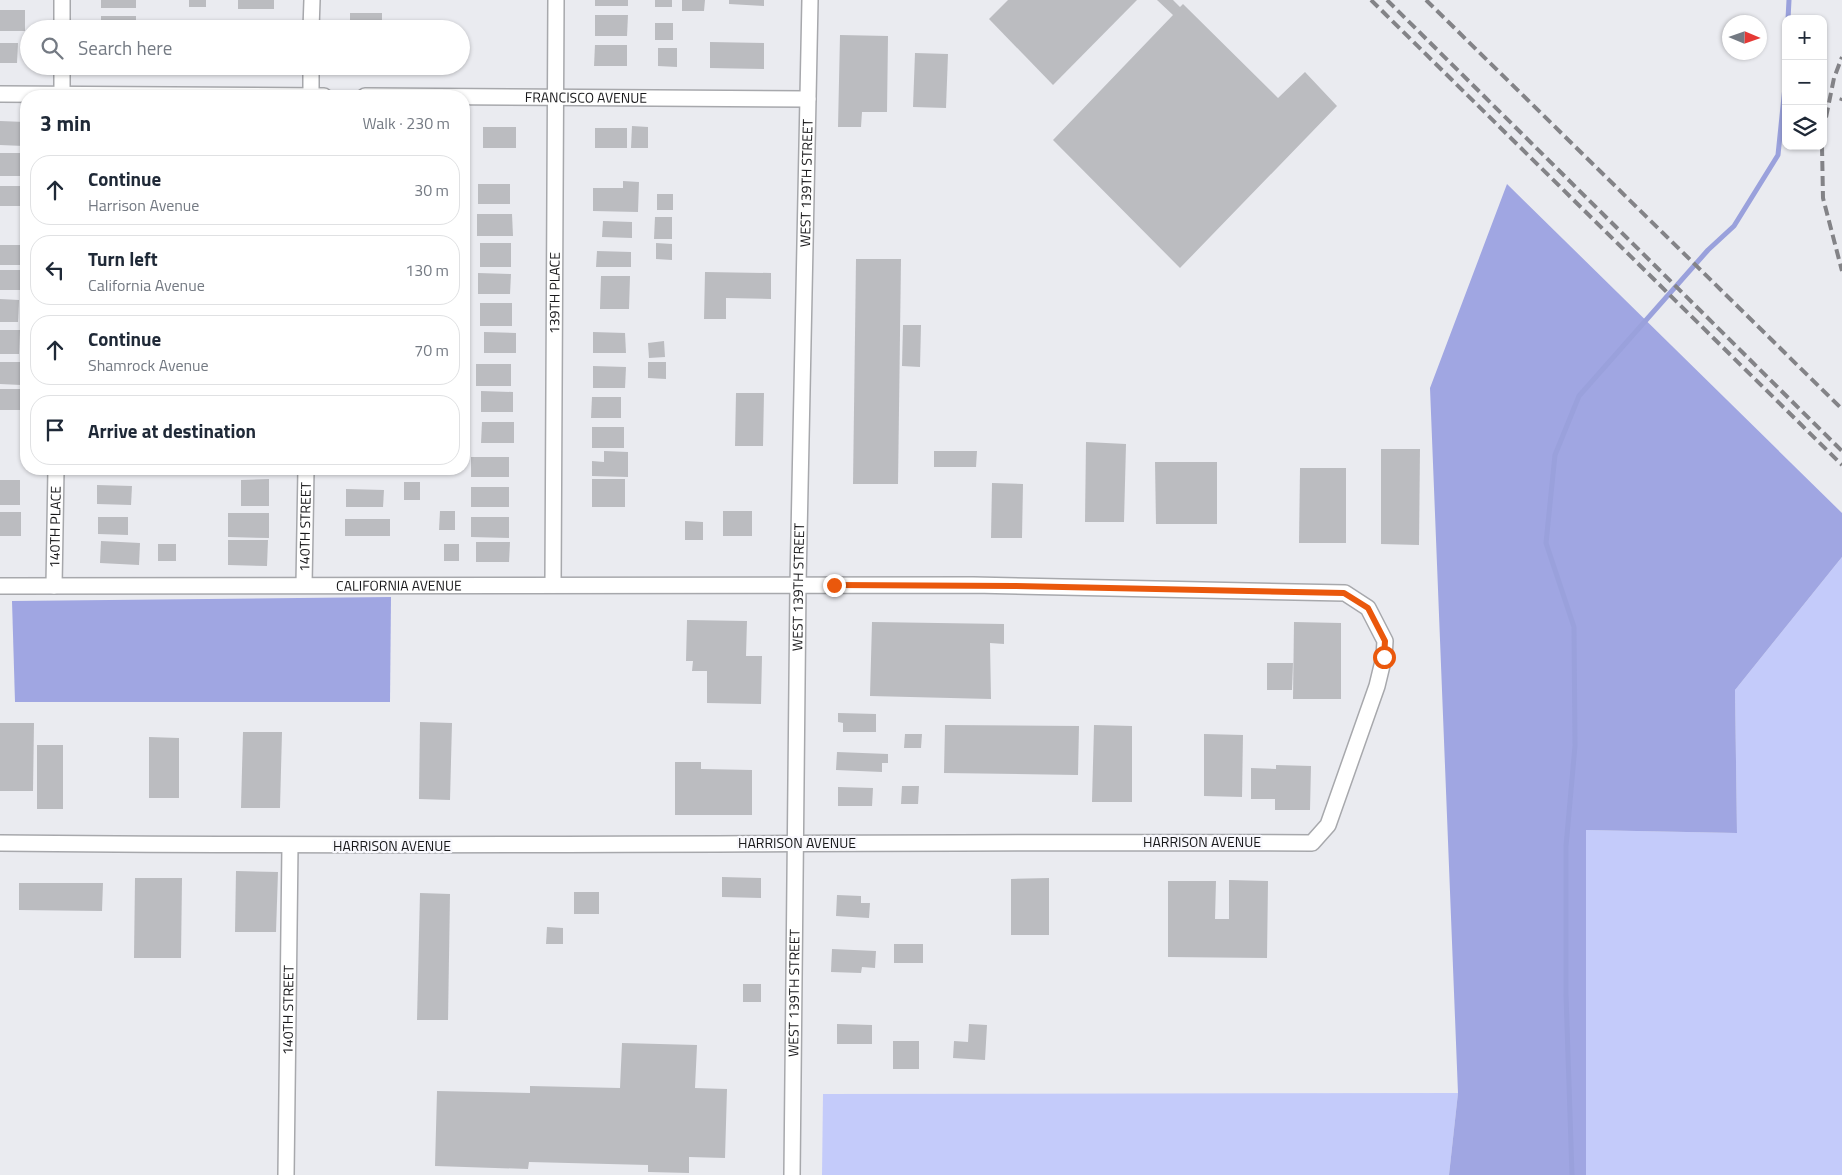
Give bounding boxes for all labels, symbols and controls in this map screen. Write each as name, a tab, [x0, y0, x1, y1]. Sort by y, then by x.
north arrow	[1722, 15, 1767, 60]
map controls	[1782, 15, 1827, 150]
button: +	[1782, 15, 1827, 60]
search box	[20, 20, 470, 75]
text: Search here	[78, 33, 172, 62]
icon: search	[38, 34, 66, 62]
button: −	[1782, 60, 1827, 105]
street label: FRANCISCO AVENUE	[525, 86, 647, 108]
button: layers	[1782, 105, 1827, 150]
text: 3 min	[40, 107, 91, 139]
text: Walk · 230 m	[362, 111, 450, 135]
street label: WEST 139TH STREET	[794, 118, 818, 247]
text: Continue	[88, 164, 161, 193]
icon: ahead	[41, 176, 69, 204]
text: 30 m	[414, 178, 449, 202]
text: Harrison Avenue	[88, 193, 199, 217]
text: Turn left	[88, 244, 158, 273]
street label: 139TH PLACE	[543, 252, 565, 334]
icon: left	[41, 256, 69, 284]
text: 130 m	[405, 258, 449, 282]
text: California Avenue	[88, 273, 205, 297]
text: Continue	[88, 324, 161, 353]
icon: ahead	[41, 336, 69, 364]
text: 70 m	[414, 338, 449, 362]
text: Shamrock Avenue	[88, 353, 209, 377]
icon: arrive	[41, 416, 69, 444]
text: Arrive at destination	[88, 416, 256, 445]
street label: 140TH STREET	[293, 481, 316, 572]
street label: 140TH PLACE	[43, 486, 66, 568]
street label: WEST 139TH STREET	[786, 522, 809, 651]
route end	[823, 574, 846, 597]
street label: CALIFORNIA AVENUE	[336, 575, 462, 596]
route start	[1373, 646, 1396, 669]
street label: HARRISON AVENUE	[1143, 831, 1261, 852]
street label: HARRISON AVENUE	[738, 832, 856, 853]
street label: HARRISON AVENUE	[333, 835, 451, 856]
street label: WEST 139TH STREET	[782, 928, 805, 1057]
street label: 140TH STREET	[276, 964, 299, 1055]

